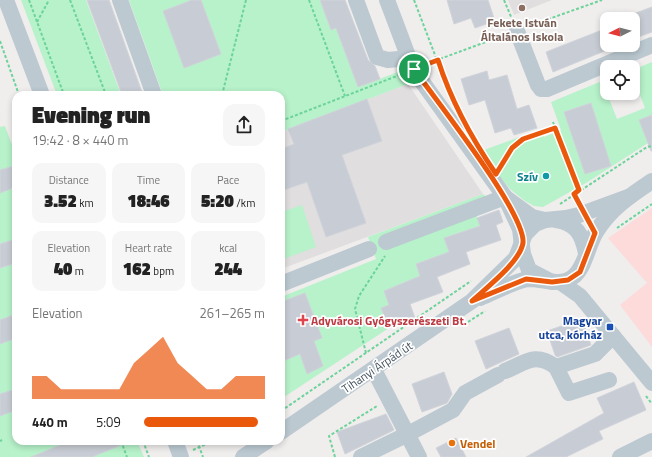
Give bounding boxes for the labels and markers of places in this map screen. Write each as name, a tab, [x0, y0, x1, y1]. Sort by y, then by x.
marker: Fekete István Általános Iskola	[517, 3, 527, 13]
place label: Fekete István Általános Iskola	[481, 13, 563, 46]
pin	[397, 52, 431, 86]
place label: Szív	[517, 167, 538, 186]
marker: Szív	[541, 171, 551, 181]
place label: Adyvárosi Gyógyszerészeti Bt.	[311, 311, 467, 330]
place label: Magyar utca, kórház	[539, 311, 603, 344]
marker: Adyvárosi Gyógyszerészeti Bt.	[298, 315, 308, 325]
marker: Magyar utca, kórház	[605, 322, 615, 332]
place label: Vendel	[460, 434, 496, 453]
marker: Vendel	[447, 438, 457, 448]

